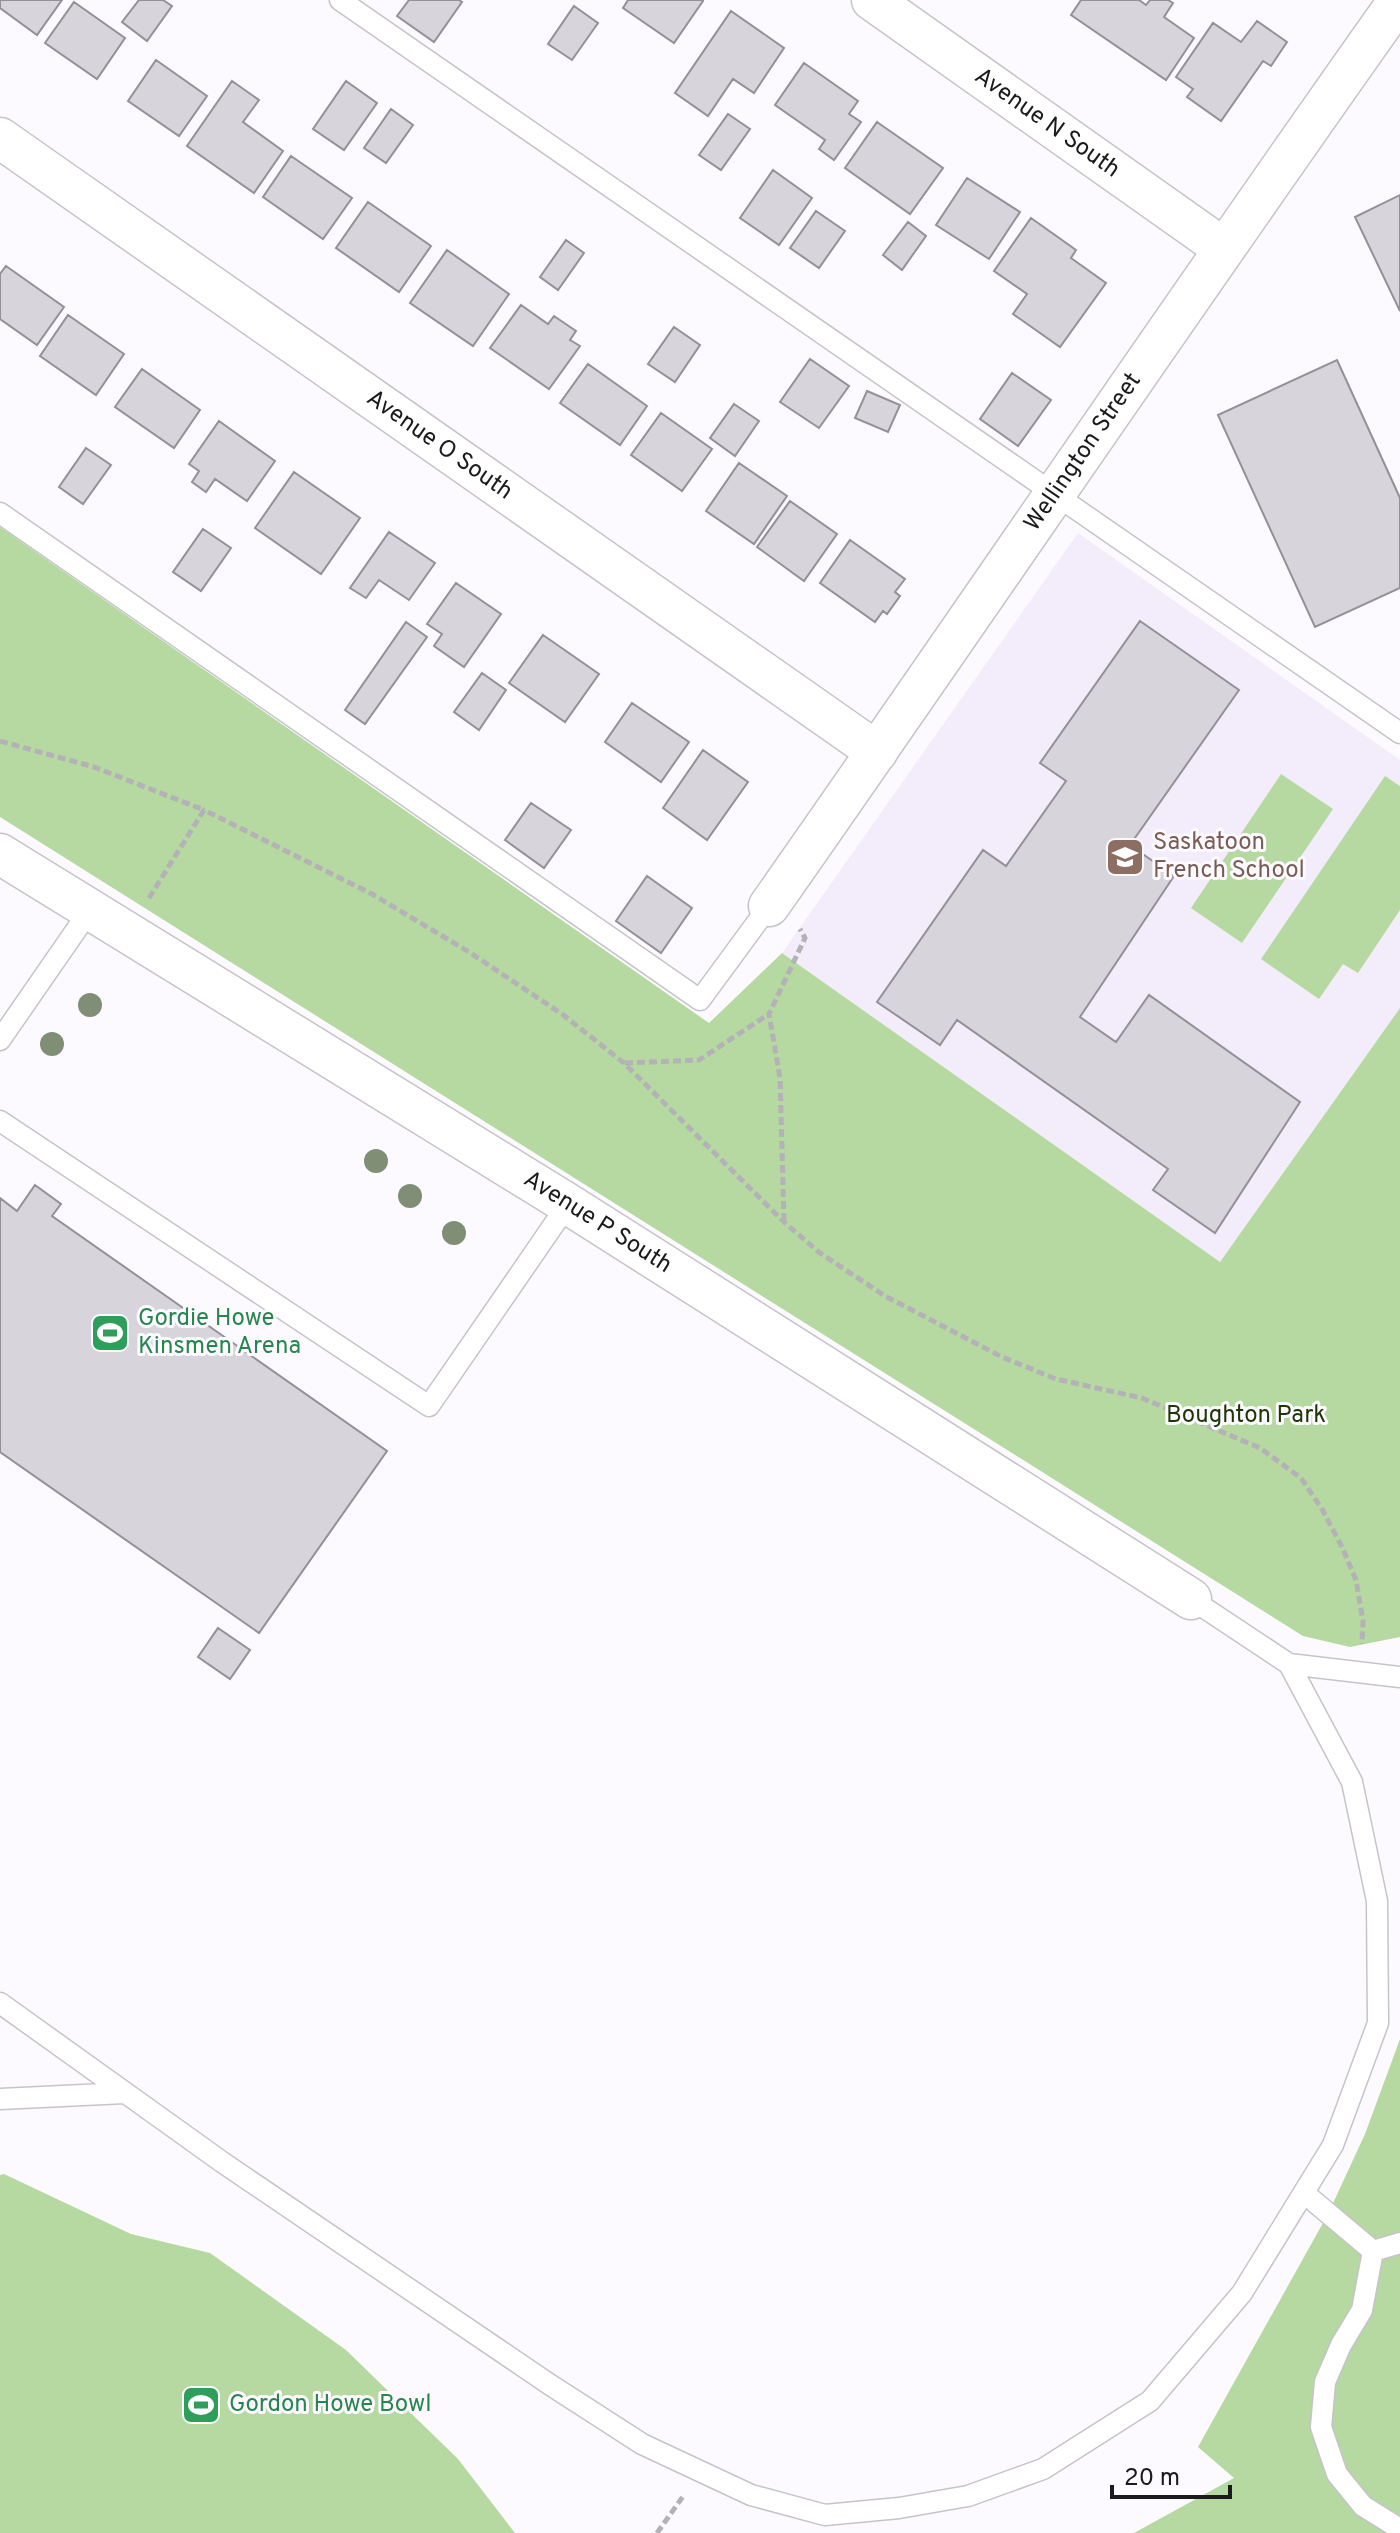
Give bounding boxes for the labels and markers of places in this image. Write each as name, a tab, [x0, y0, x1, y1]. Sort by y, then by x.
place label: Saskatoon French School	[1153, 828, 1305, 886]
school or university icon: Saskatoon French School	[1104, 836, 1146, 878]
place label: Gordie Howe Kinsmen Arena	[138, 1304, 301, 1362]
sports icon: Gordie Howe Kinsmen Arena	[89, 1312, 131, 1354]
sports icon: Gordon Howe Bowl	[180, 2384, 222, 2426]
place label: Gordon Howe Bowl	[229, 2390, 431, 2420]

